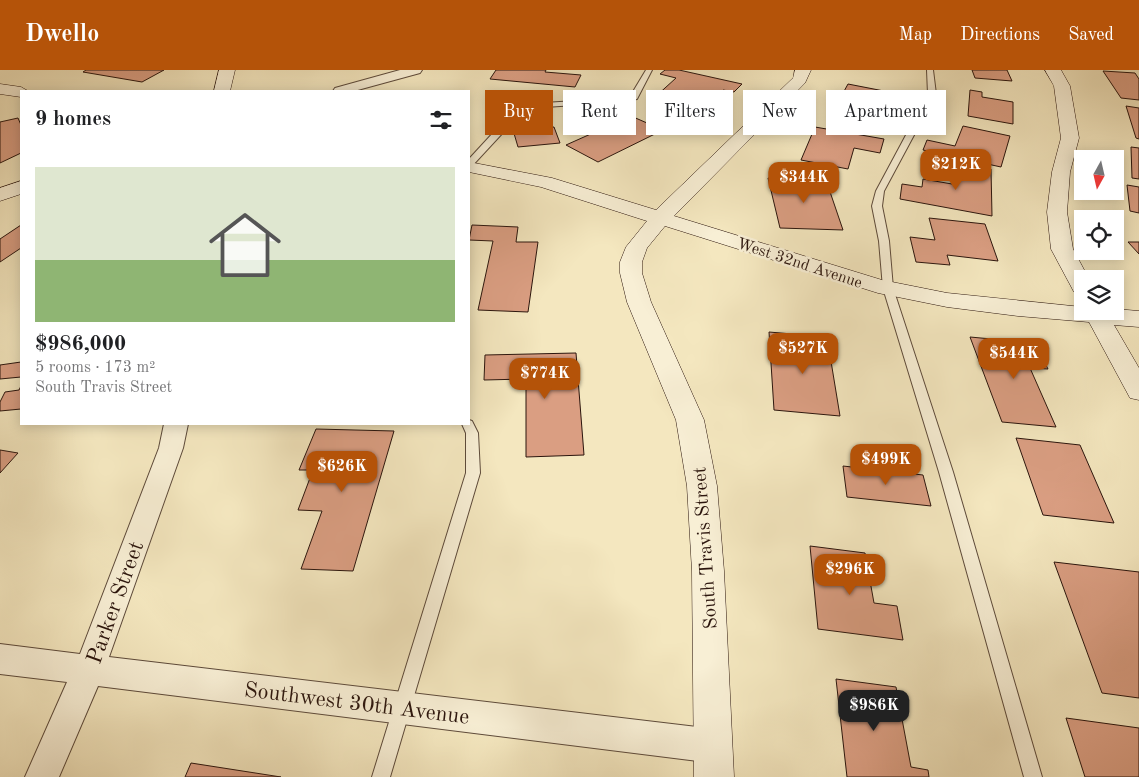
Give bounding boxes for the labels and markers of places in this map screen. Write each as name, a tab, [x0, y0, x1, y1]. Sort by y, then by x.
pin: $212K	[921, 148, 991, 191]
pin: $344K	[769, 162, 839, 204]
pin: $527K	[768, 332, 838, 375]
pin: $544K	[979, 338, 1049, 380]
pin: $774K	[510, 358, 580, 400]
pin: $499K	[851, 444, 921, 486]
pin: $626K	[307, 450, 377, 493]
pin: $296K	[815, 554, 885, 596]
pin: $986K	[839, 690, 909, 732]

